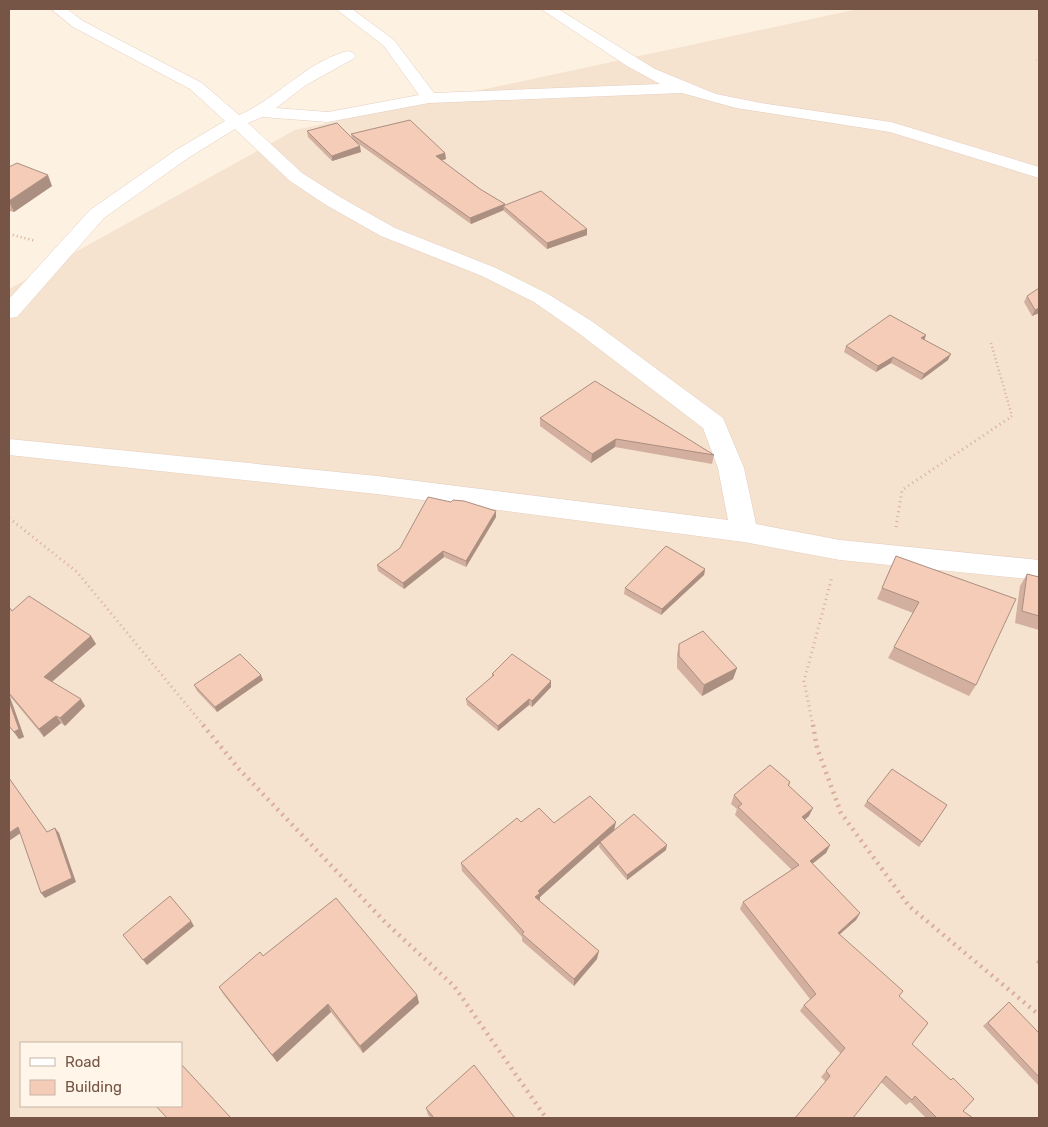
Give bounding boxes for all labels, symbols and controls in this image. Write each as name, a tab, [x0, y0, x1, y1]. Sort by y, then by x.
legend	[20, 1042, 182, 1107]
text: Road	[65, 1053, 101, 1071]
text: Building	[65, 1078, 122, 1096]

